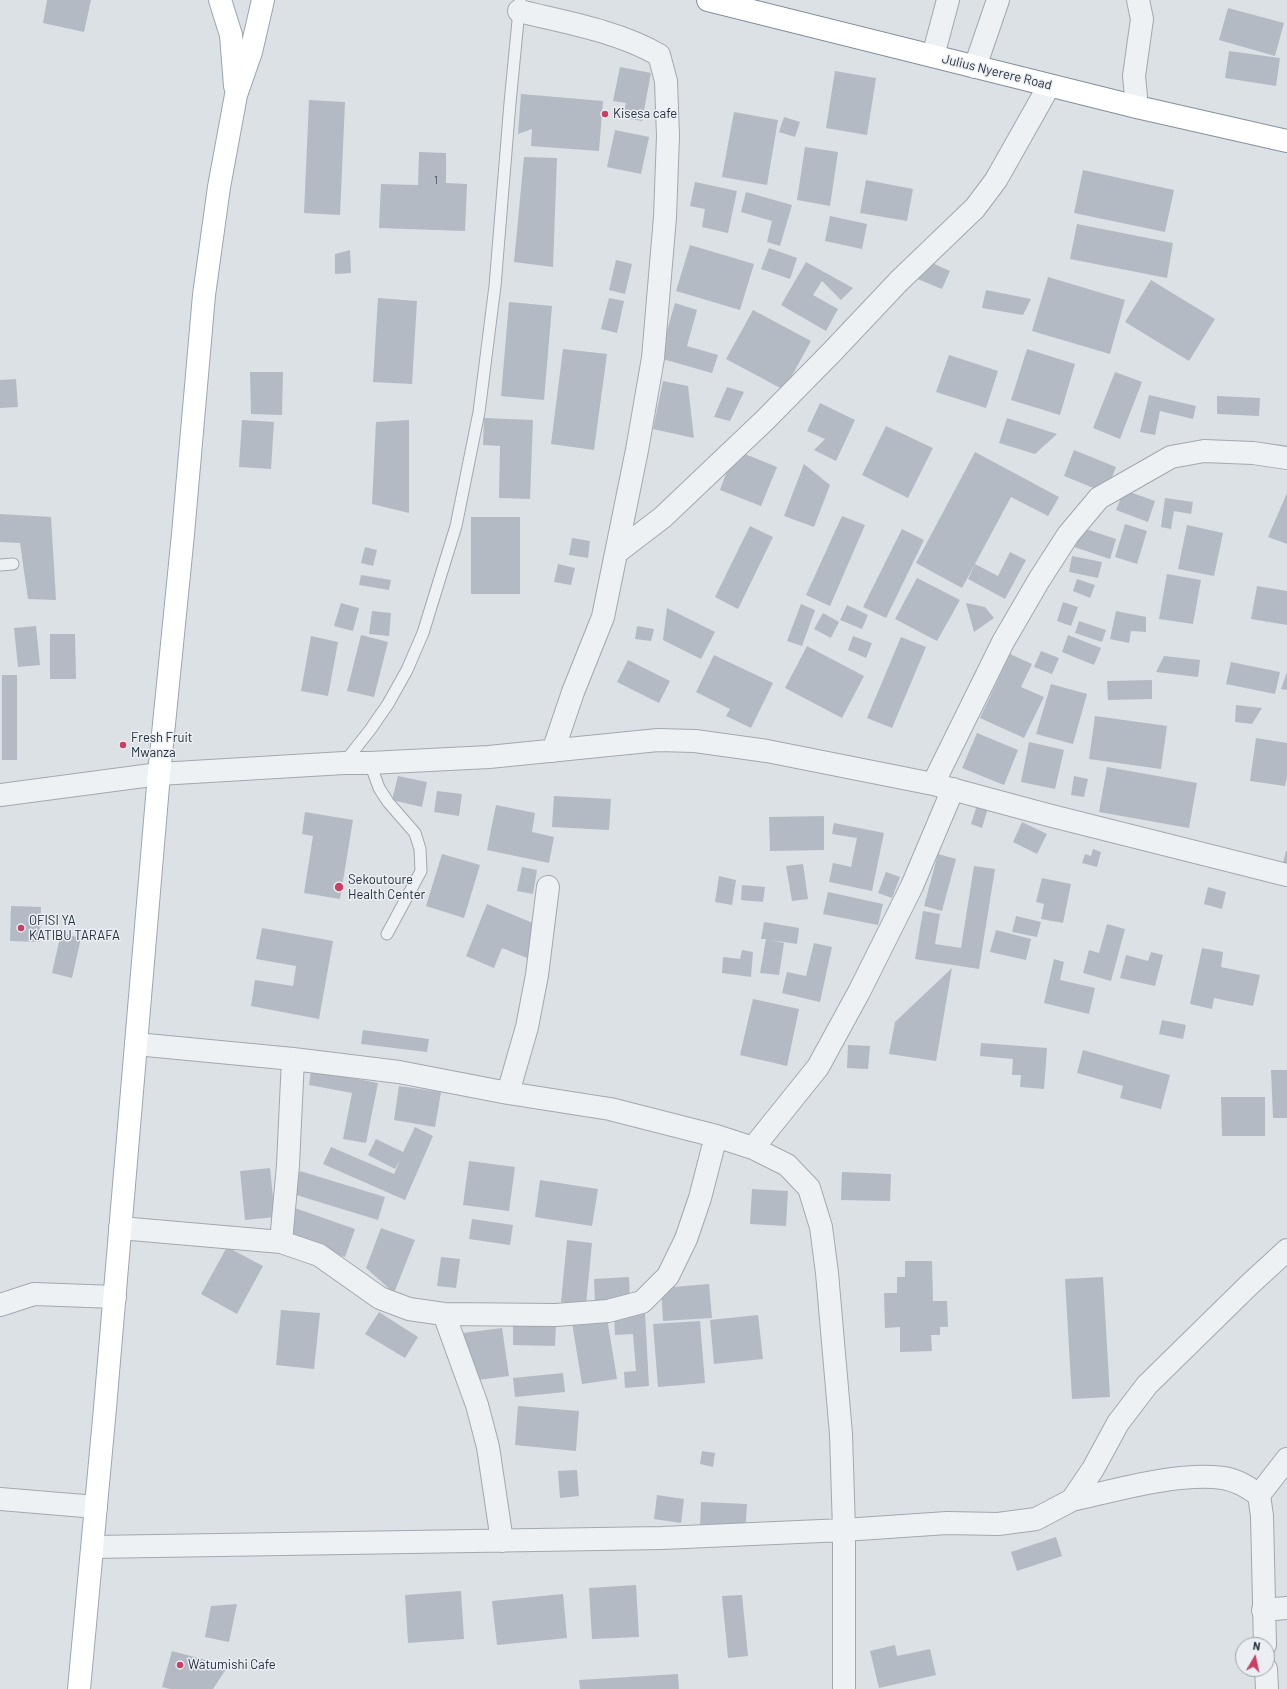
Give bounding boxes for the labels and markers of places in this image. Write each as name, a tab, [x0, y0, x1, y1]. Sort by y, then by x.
place label: Kisesa cafe	[613, 106, 677, 122]
marker: Kisesa cafe	[600, 109, 610, 119]
place label: Fresh Fruit Mwanza	[131, 730, 193, 761]
marker: Fresh Fruit Mwanza	[118, 740, 128, 750]
place label: Sekoutoure Health Center	[348, 872, 425, 903]
marker: Sekoutoure Health Center	[333, 881, 345, 893]
place label: OFISI YA KATIBU TARAFA	[29, 913, 120, 944]
marker: OFISI YA KATIBU TARAFA	[16, 923, 26, 933]
place label: Watumishi Cafe	[188, 1657, 276, 1673]
marker: Watumishi Cafe	[175, 1660, 185, 1670]

